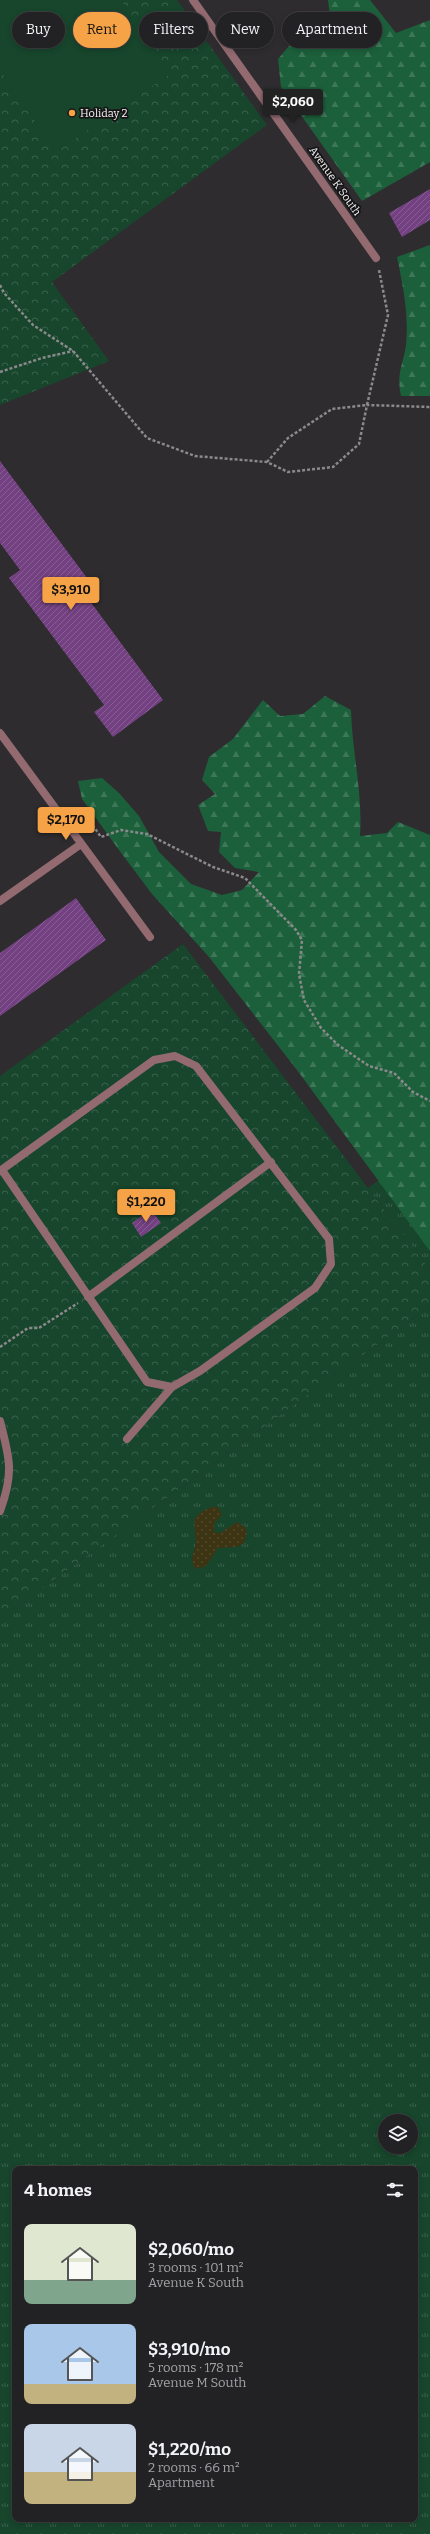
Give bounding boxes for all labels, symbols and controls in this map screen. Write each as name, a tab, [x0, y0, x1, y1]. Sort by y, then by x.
chip: Buy	[12, 12, 65, 48]
chip: Rent	[73, 12, 131, 48]
chip: Filters	[139, 12, 208, 48]
chip: New	[216, 12, 274, 48]
chip: Apartment	[282, 12, 382, 48]
pin: $2,060	[260, 89, 326, 123]
text: $2,060	[272, 94, 314, 109]
place label: Holiday 2	[80, 107, 127, 120]
marker: Holiday 2	[67, 108, 77, 118]
street label: Avenue K South	[306, 144, 364, 218]
pin: $3,910	[38, 577, 104, 611]
text: $3,910	[51, 582, 91, 597]
pin: $2,170	[33, 807, 99, 841]
text: $2,170	[47, 812, 85, 827]
pin: $1,220	[113, 1189, 179, 1223]
text: $1,220	[126, 1194, 166, 1209]
map controls	[378, 2114, 418, 2154]
button: layers	[378, 2114, 418, 2154]
icon: filters	[384, 2179, 406, 2201]
text: 4 homes	[24, 2180, 92, 2201]
text: $2,060/mo	[148, 2239, 234, 2260]
icon: home	[56, 2240, 104, 2288]
text: 3 rooms · 101 m²	[148, 2260, 243, 2275]
text: Avenue K South	[148, 2275, 244, 2290]
text: $3,910/mo	[148, 2339, 231, 2360]
icon: home	[56, 2340, 104, 2388]
text: 5 rooms · 178 m²	[148, 2360, 243, 2375]
text: Avenue M South	[148, 2375, 246, 2390]
text: $1,220/mo	[148, 2439, 231, 2460]
icon: home	[56, 2440, 104, 2488]
text: 2 rooms · 66 m²	[148, 2460, 240, 2475]
text: Apartment	[148, 2475, 215, 2490]

